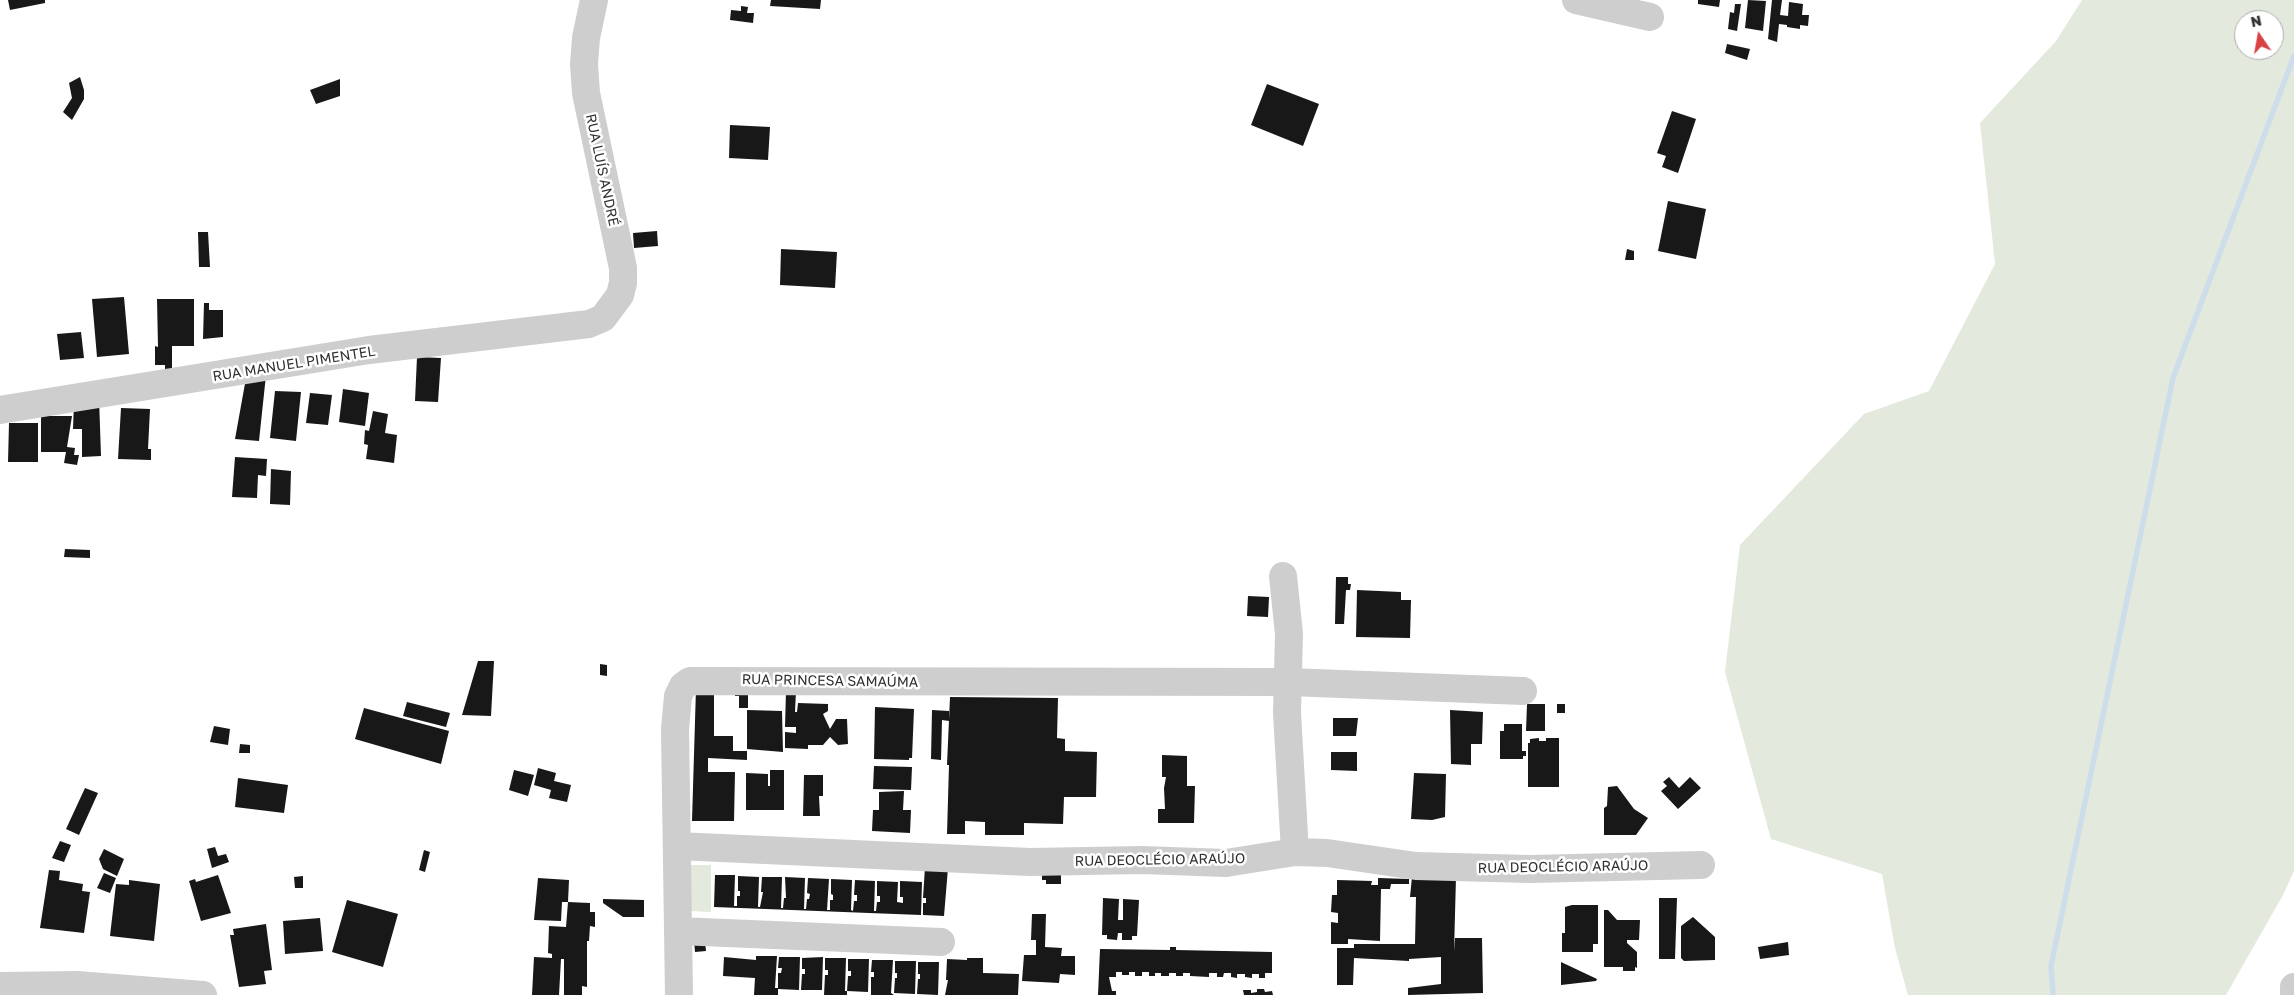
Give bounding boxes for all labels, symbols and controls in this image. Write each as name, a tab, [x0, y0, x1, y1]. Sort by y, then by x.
north arrow	[2234, 10, 2284, 60]
text: N	[2249, 11, 2263, 30]
street label: RUA LUÍS ANDRÉ	[582, 112, 622, 228]
street label: RUA MANUEL PIMENTEL	[212, 343, 376, 385]
street label: RUA PRINCESA SAMAÚMA	[742, 671, 918, 691]
street label: RUA DEOCLÉCIO ARAÚJO	[1075, 850, 1245, 870]
street label: RUA DEOCLÉCIO ARAÚJO	[1478, 857, 1648, 877]

